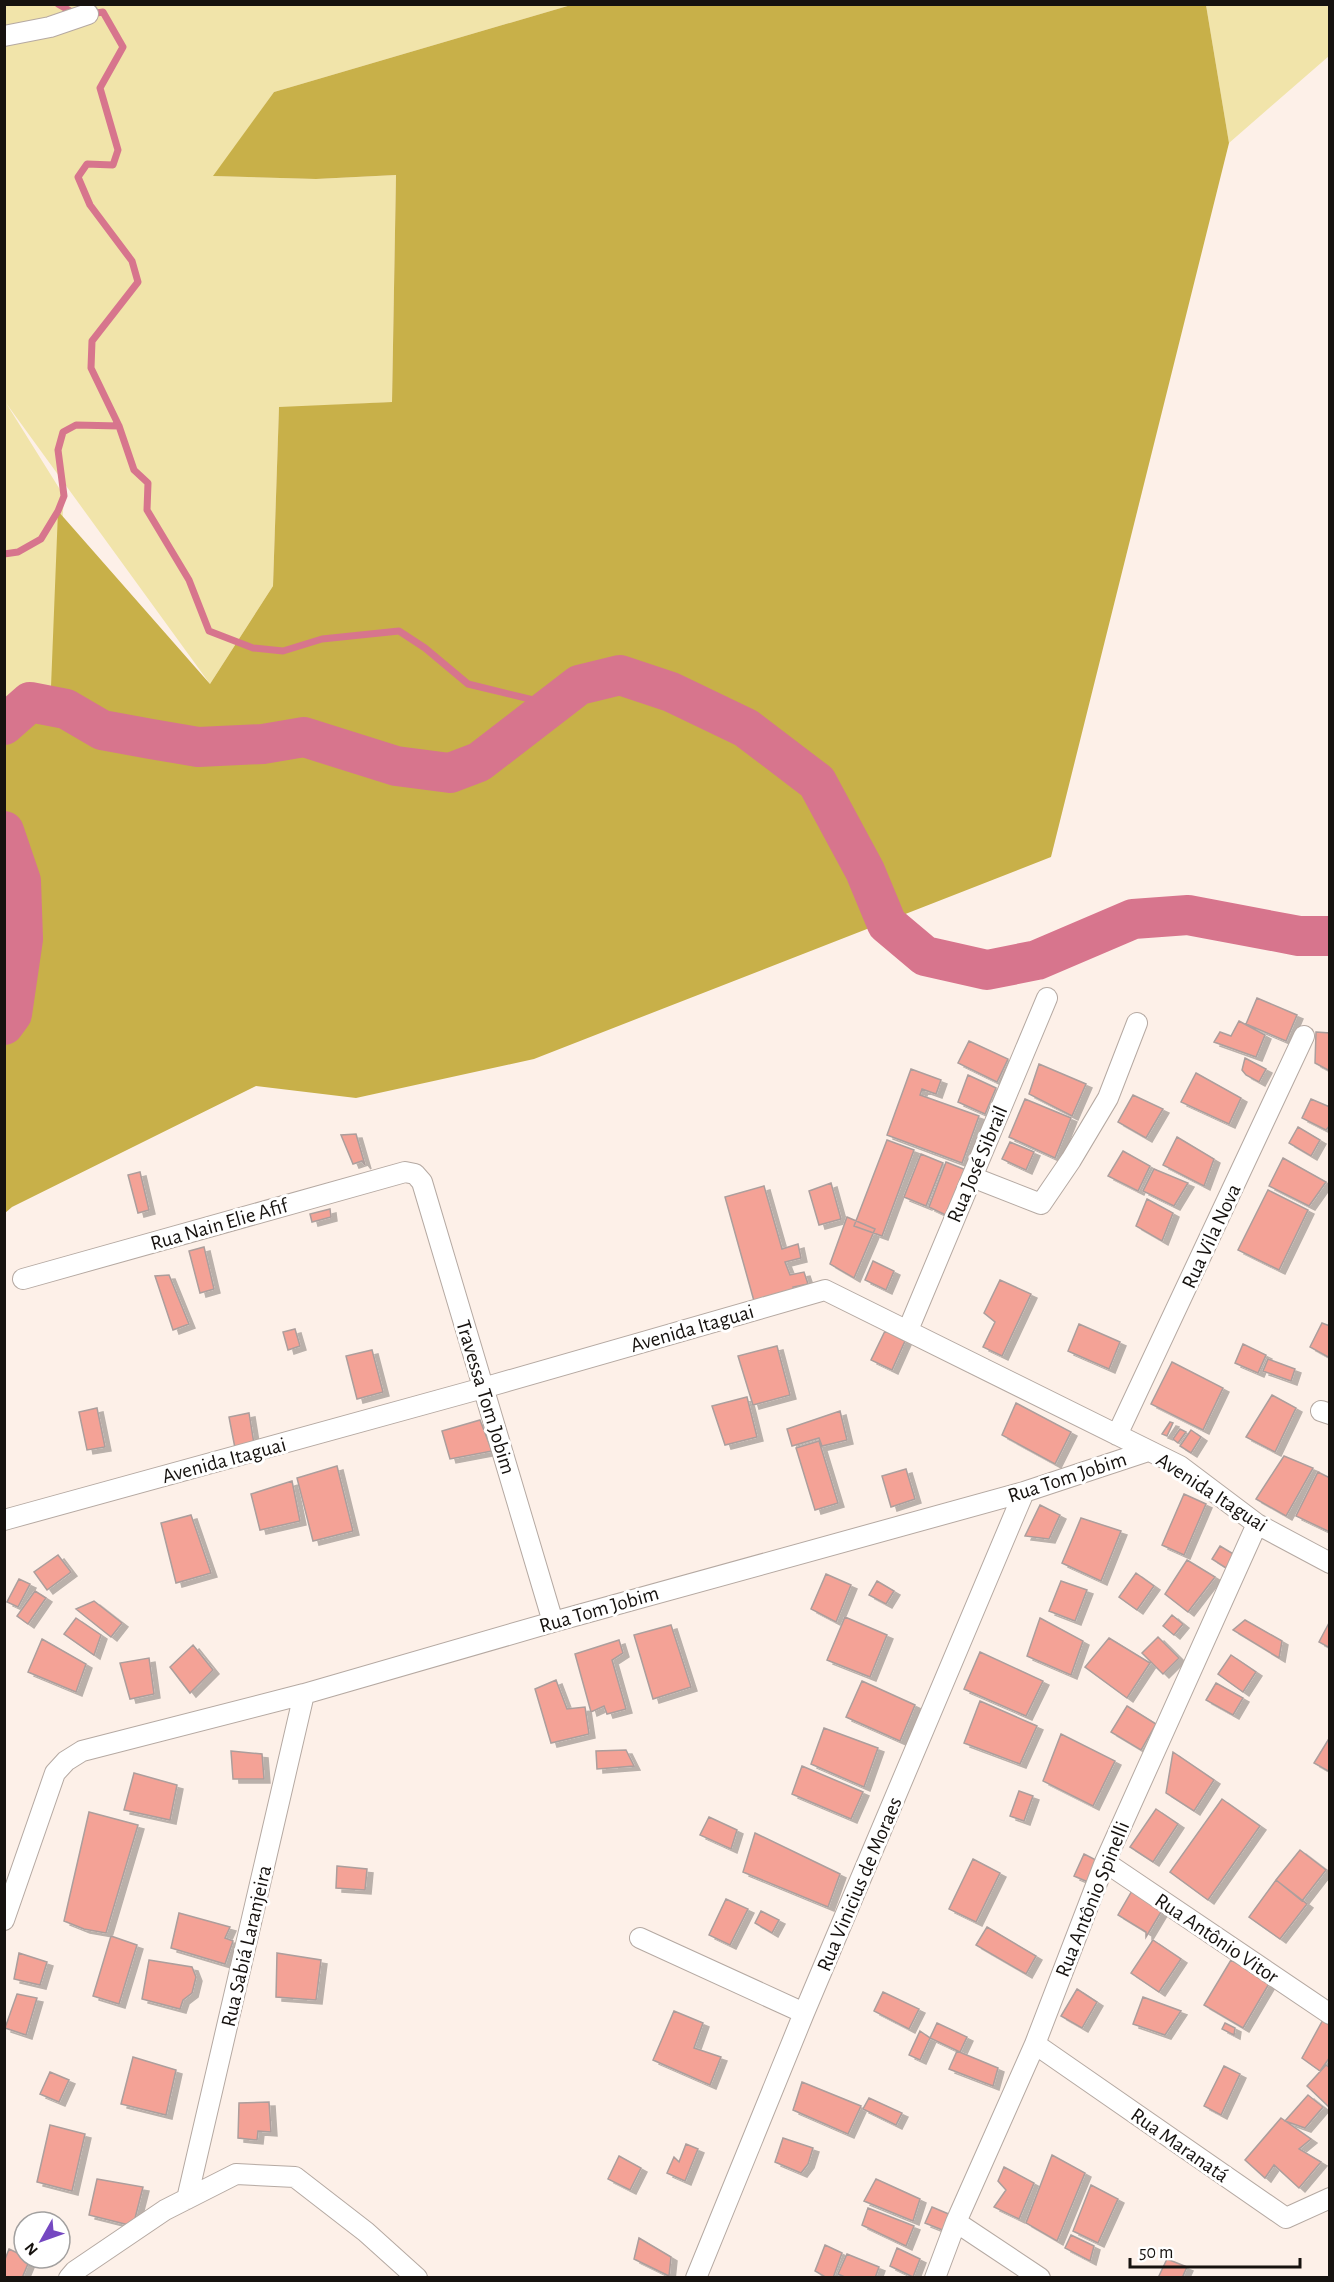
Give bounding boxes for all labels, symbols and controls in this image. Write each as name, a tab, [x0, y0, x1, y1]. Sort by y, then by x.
street label: Rua José Sibrail	[943, 1103, 1011, 1226]
street label: Rua Vila Nova	[1178, 1180, 1245, 1292]
street label: Rua Nain Elie Afif	[148, 1194, 292, 1254]
street label: Avenida Itaguai	[628, 1301, 756, 1356]
street label: Travessa Tom Jobim	[452, 1317, 519, 1477]
street label: Avenida Itaguai	[160, 1434, 288, 1487]
street label: Rua Tom Jobim	[1005, 1448, 1129, 1507]
street label: Avenida Itaguai	[1153, 1449, 1271, 1536]
street label: Rua Tom Jobim	[537, 1582, 661, 1637]
street label: Rua Vinicius de Moraes	[813, 1794, 906, 1974]
street label: Rua Antônio Spinelli	[1052, 1818, 1133, 1980]
street label: Rua Sabiá Laranjeira	[218, 1863, 275, 2029]
street label: Rua Antônio Vitor	[1151, 1889, 1283, 1988]
street label: Rua Maranatá	[1127, 2104, 1233, 2187]
north arrow	[12, 2210, 72, 2270]
scale bar	[1130, 2231, 1300, 2269]
text: N	[22, 2240, 41, 2258]
text: 50 m	[1139, 2244, 1173, 2262]

